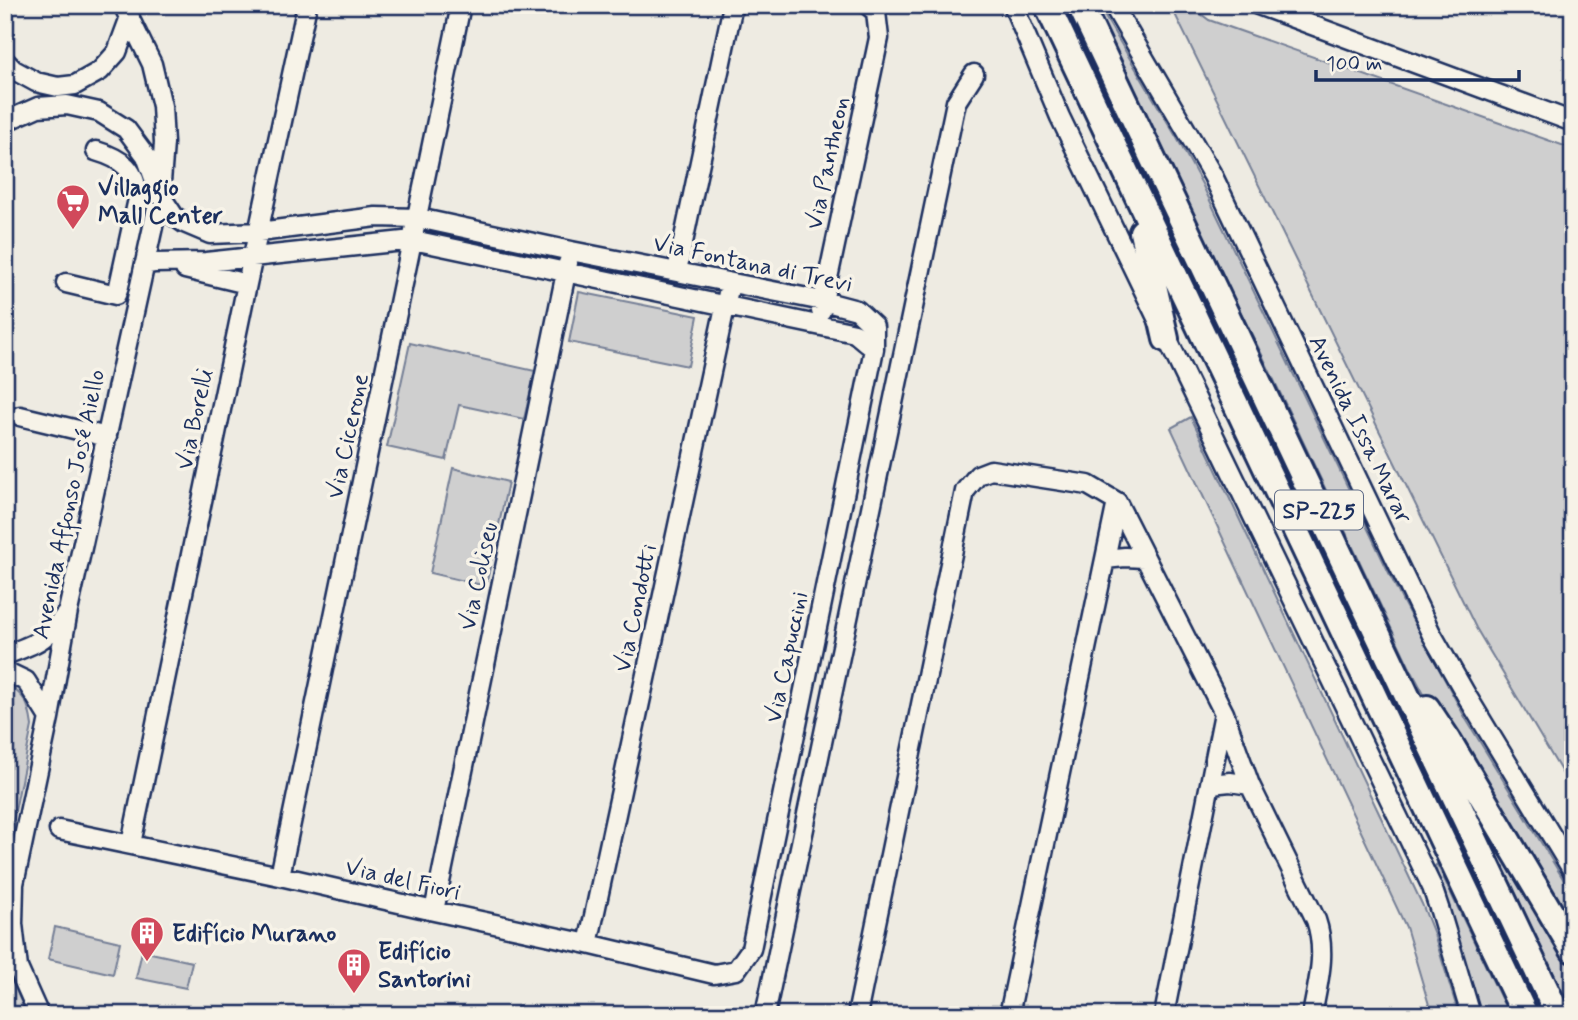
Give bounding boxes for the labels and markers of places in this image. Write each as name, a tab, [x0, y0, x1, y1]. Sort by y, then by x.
place label: Villaggio Mall Center	[98, 173, 223, 232]
supermarket icon: Villaggio Mall Center	[54, 182, 92, 231]
building icon: Edifício Murano	[128, 914, 166, 963]
place label: Edifício Murano	[172, 919, 337, 950]
place label: Edifício Santorini	[378, 937, 471, 996]
building icon: Edifício Santorini	[335, 946, 373, 995]

